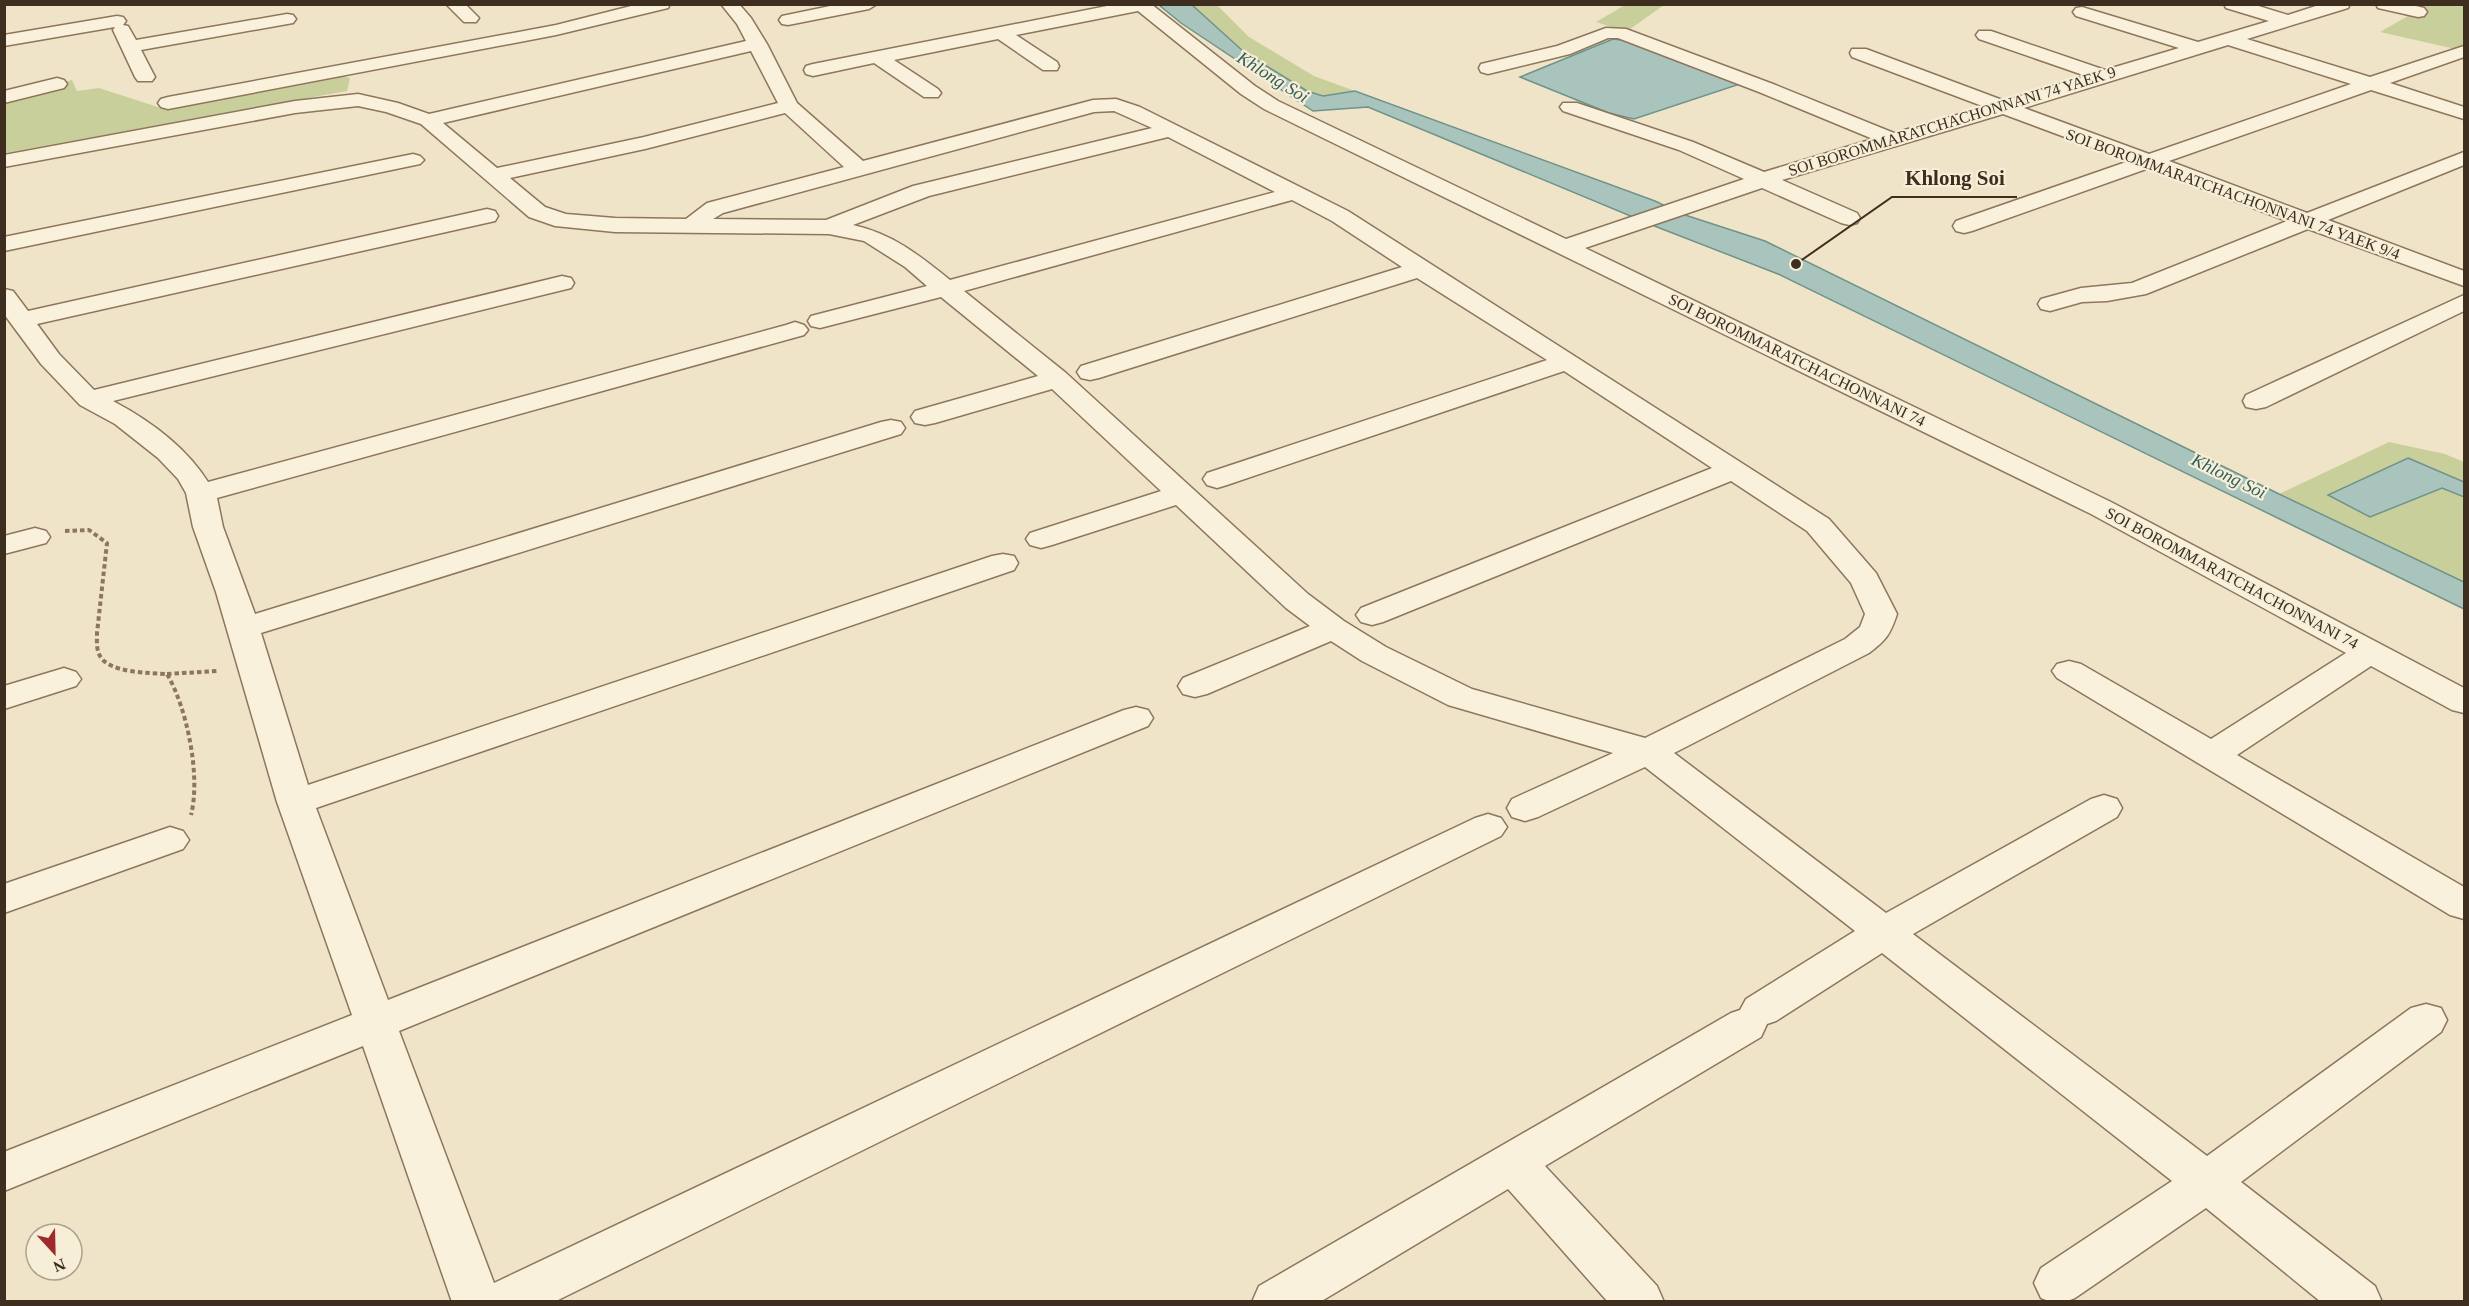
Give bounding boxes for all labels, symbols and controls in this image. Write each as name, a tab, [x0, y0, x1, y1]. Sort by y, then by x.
water label: Khlong Soi	[1233, 47, 1312, 107]
street label: SOI BOROMMARATCHACHONNANI 74 YAEK 9	[1786, 63, 2118, 179]
street label: SOI BOROMMARATCHACHONNANI 74 YAEK 9/4	[2064, 125, 2402, 263]
callout: Khlong Soi	[1892, 158, 2017, 197]
text: Khlong Soi	[1905, 166, 2005, 190]
street label: SOI BOROMMARATCHACHONNANI 74	[1666, 290, 1928, 430]
water label: Khlong Soi	[2188, 449, 2270, 503]
street label: SOI BOROMMARATCHACHONNANI 74	[2103, 504, 2361, 652]
north arrow	[24, 1222, 84, 1282]
text: N	[50, 1255, 68, 1276]

